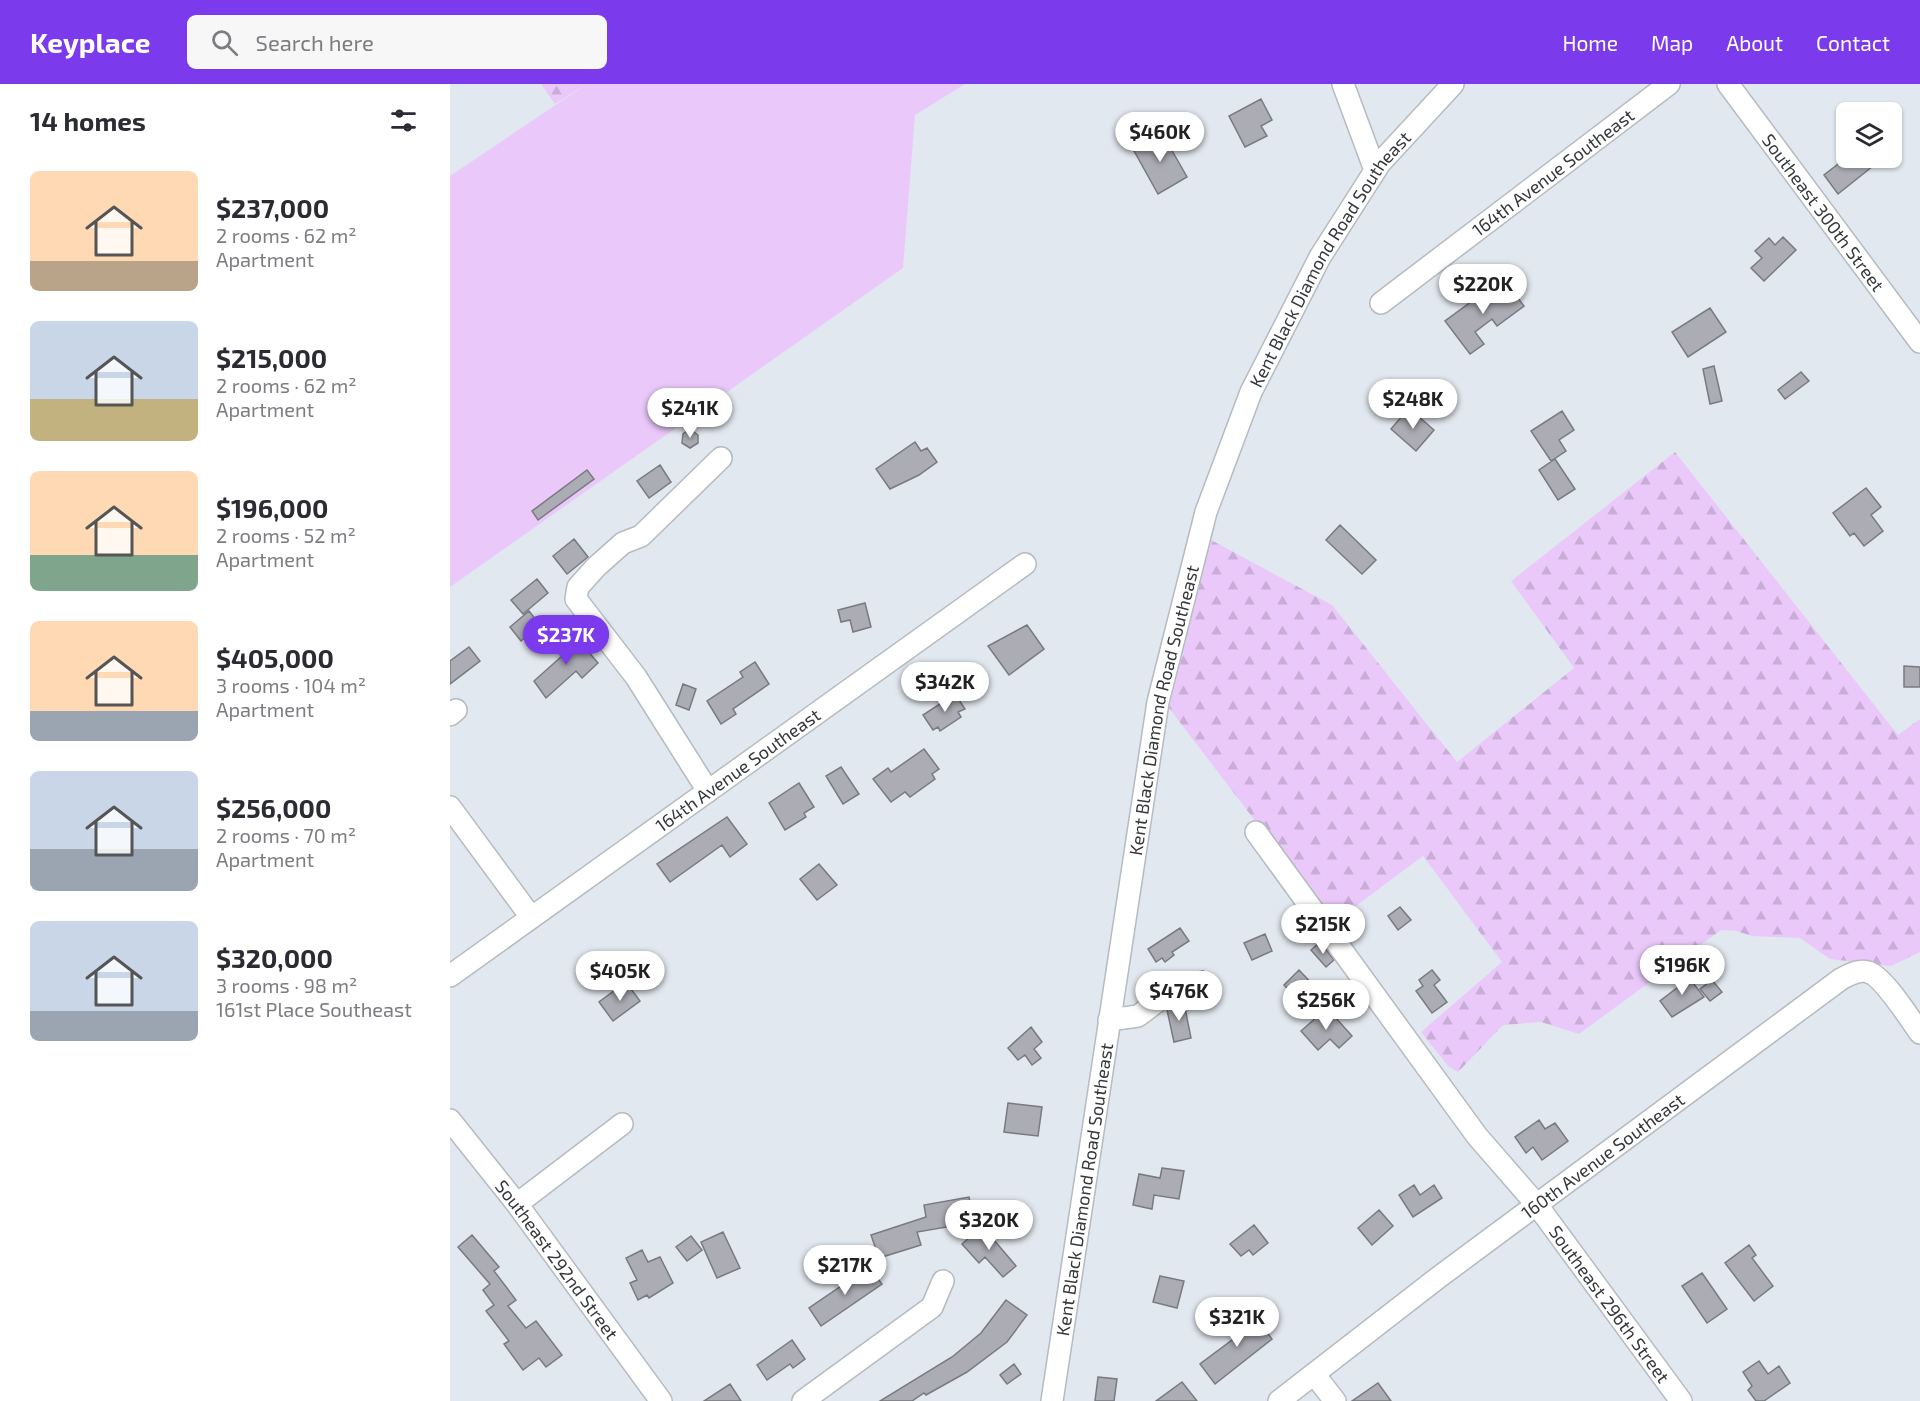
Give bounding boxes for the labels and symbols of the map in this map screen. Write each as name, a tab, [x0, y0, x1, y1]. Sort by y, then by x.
street label: 164th Avenue Southeast	[1468, 104, 1638, 241]
pin: $460K	[1118, 112, 1202, 163]
street label: Kent Black Diamond Road Southeast	[1244, 126, 1415, 391]
street label: Southeast 300th Street	[1758, 129, 1889, 296]
pin: $220K	[1441, 264, 1525, 315]
pin: $248K	[1371, 379, 1455, 430]
pin: $241K	[648, 388, 732, 439]
street label: Kent Black Diamond Road Southeast	[1124, 563, 1203, 857]
pin: $237K	[524, 615, 608, 666]
pin: $342K	[903, 662, 987, 713]
street label: 164th Avenue Southeast	[651, 703, 824, 836]
pin: $215K	[1281, 904, 1365, 955]
pin: $196K	[1640, 945, 1724, 996]
pin: $405K	[578, 951, 662, 1002]
pin: $476K	[1137, 971, 1221, 1022]
pin: $256K	[1284, 980, 1368, 1031]
street label: Kent Black Diamond Road Southeast	[1051, 1041, 1117, 1337]
street label: 160th Avenue Southeast	[1517, 1088, 1688, 1223]
street label: Southeast 292nd Street	[491, 1175, 623, 1344]
pin: $320K	[947, 1200, 1031, 1251]
street label: Southeast 296th Street	[1545, 1221, 1675, 1387]
pin: $217K	[803, 1245, 887, 1296]
pin: $321K	[1195, 1297, 1279, 1348]

